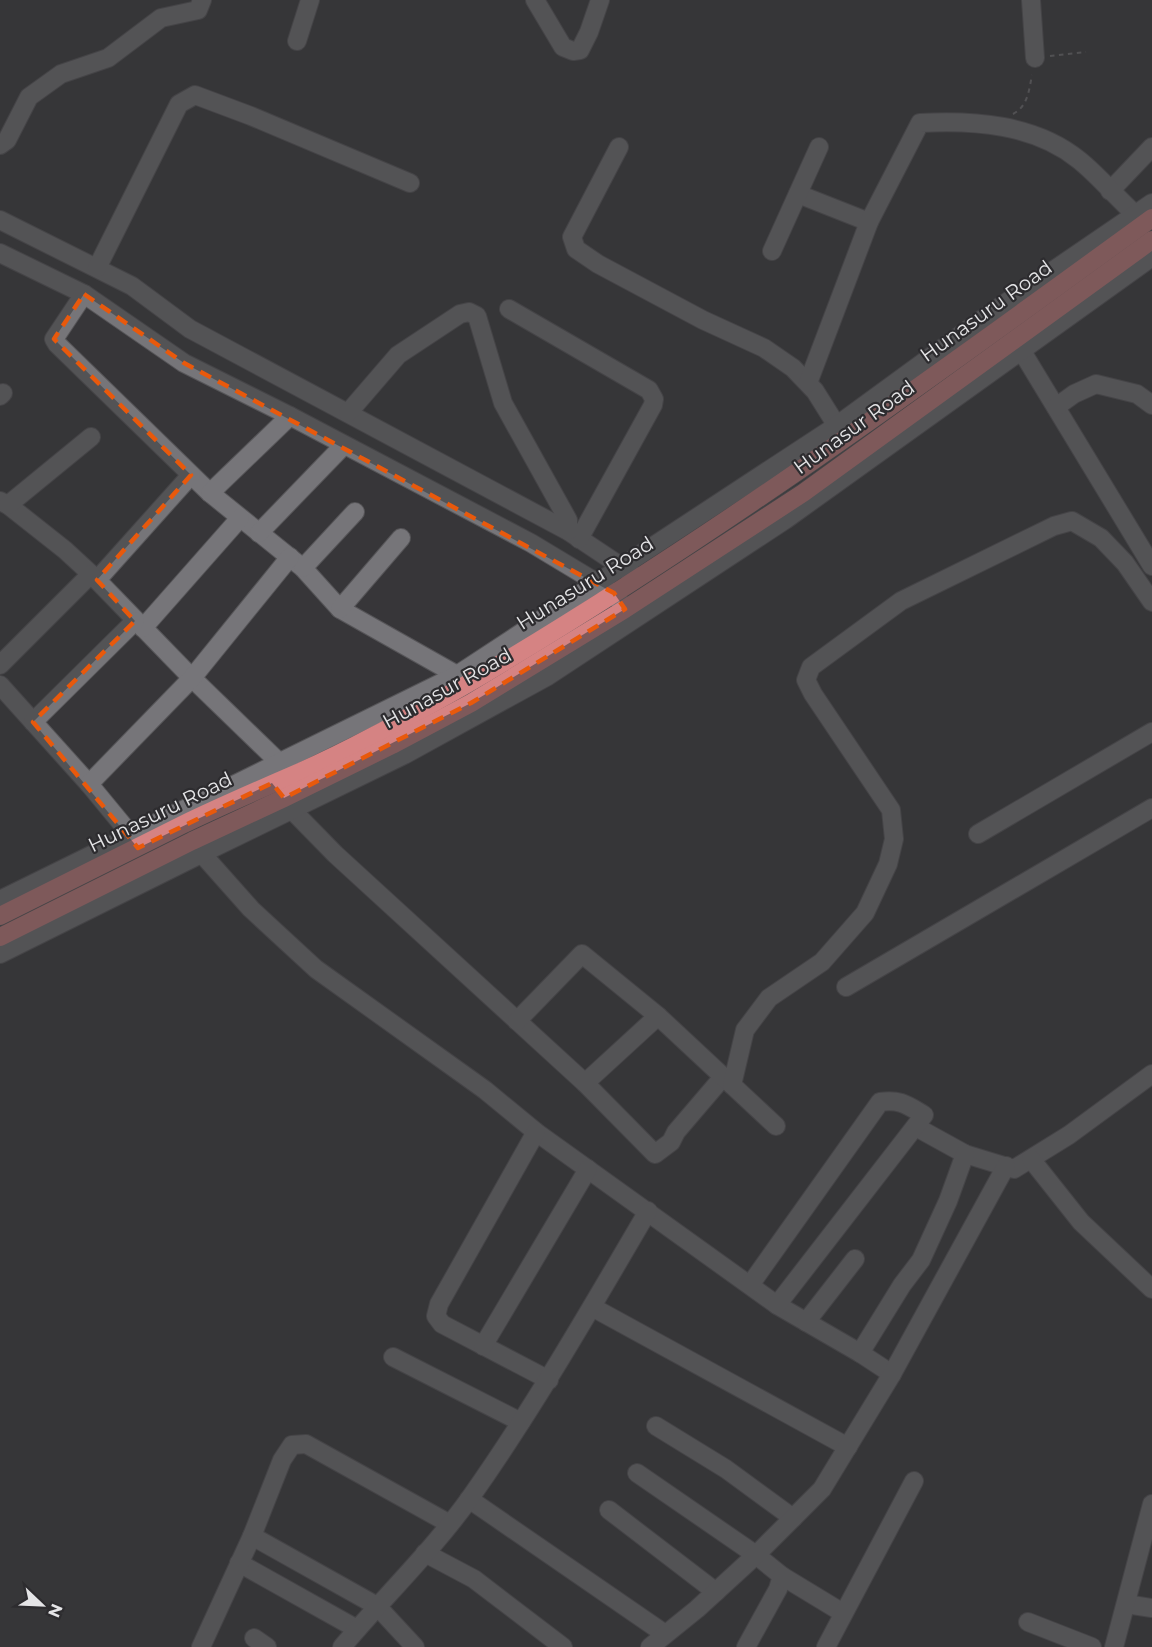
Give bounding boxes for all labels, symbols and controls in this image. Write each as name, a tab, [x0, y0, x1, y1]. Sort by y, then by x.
street label: Hunasuru Road	[915, 255, 1057, 367]
street label: Hunasur Road	[789, 375, 919, 479]
street label: Hunasuru Road	[512, 531, 658, 635]
street label: Hunasur Road	[378, 643, 516, 733]
street label: Hunasuru Road	[84, 767, 236, 857]
north arrow	[12, 1575, 72, 1635]
text: N	[44, 1601, 67, 1620]

